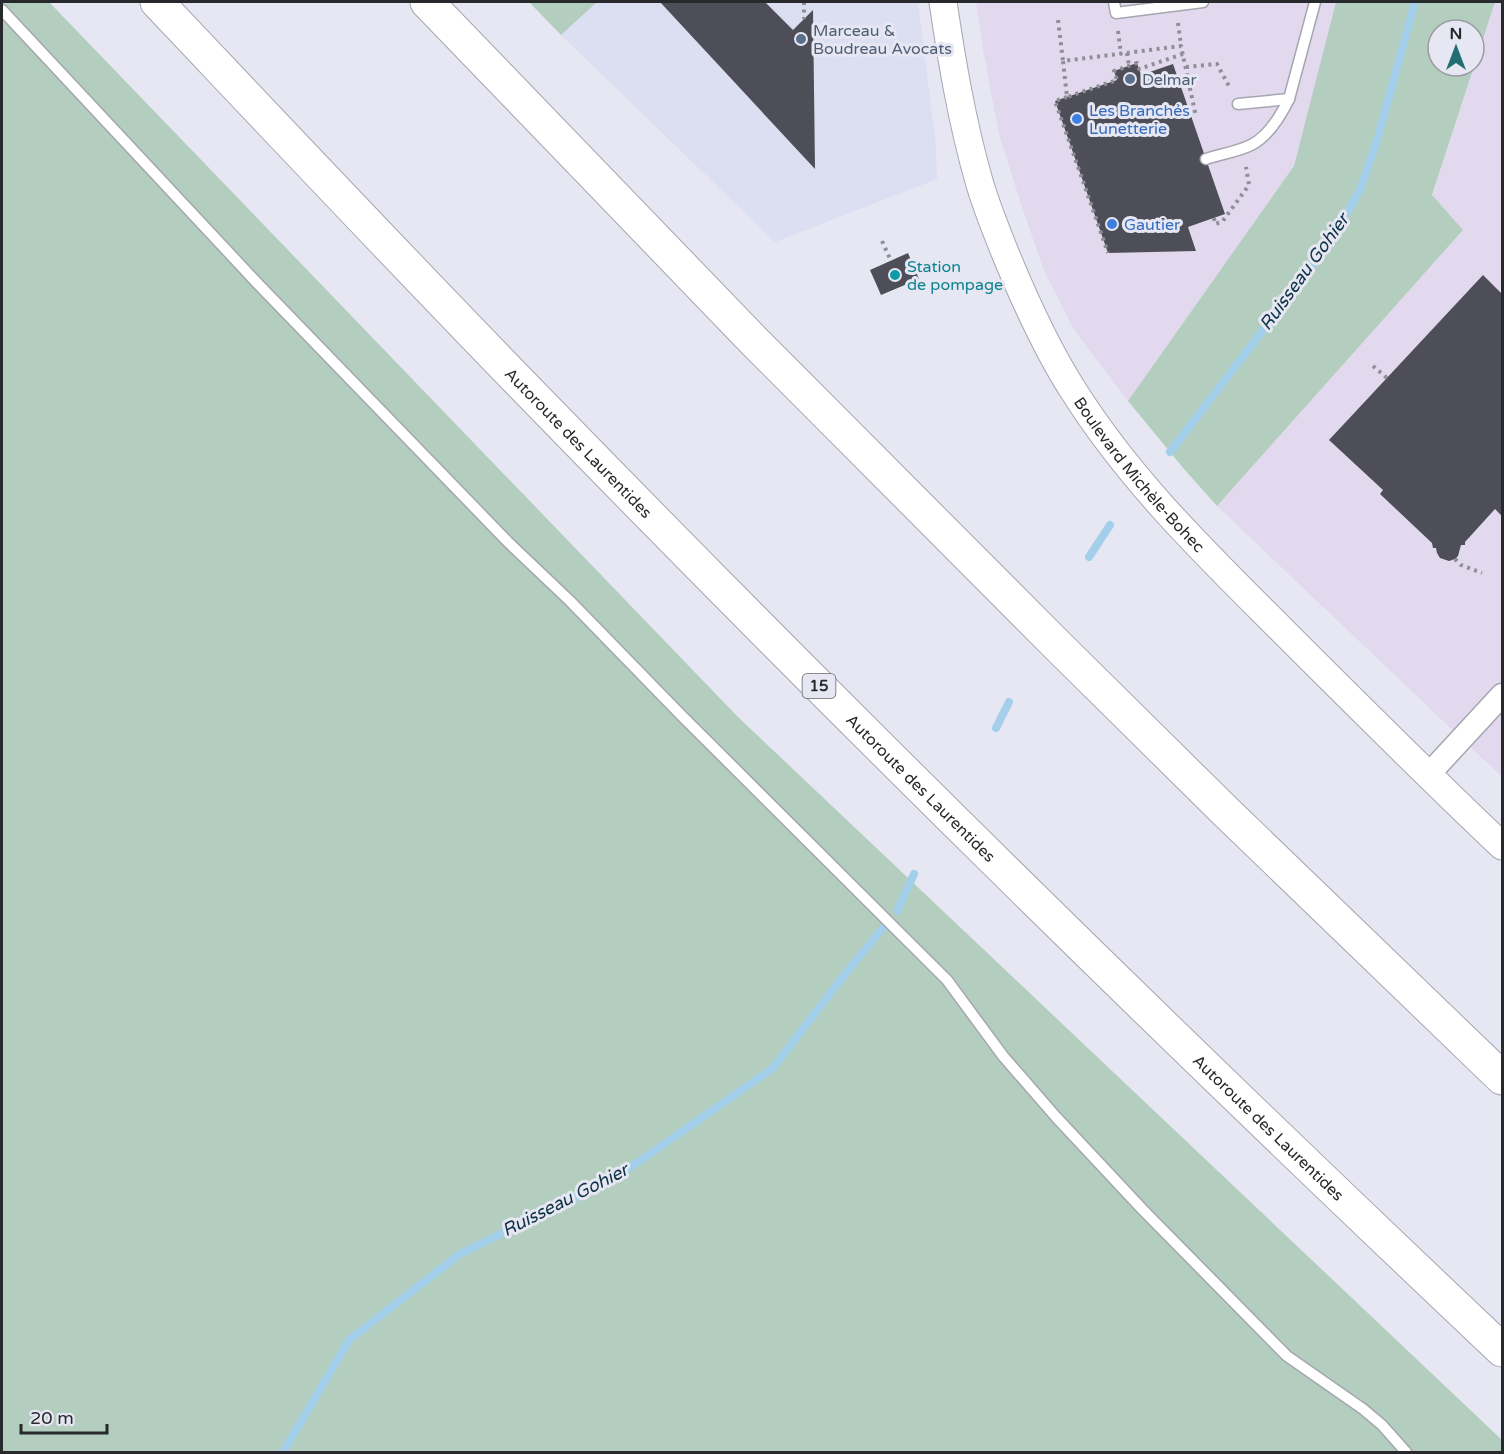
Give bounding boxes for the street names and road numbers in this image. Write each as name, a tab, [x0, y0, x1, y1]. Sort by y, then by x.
street label: Autoroute des Laurentides	[500, 364, 656, 523]
street label: Boulevard Michèle-Bohec	[1069, 393, 1208, 557]
road number: 15	[802, 674, 836, 698]
street label: Autoroute des Laurentides	[842, 710, 999, 867]
street label: Autoroute des Laurentides	[1188, 1051, 1348, 1205]

